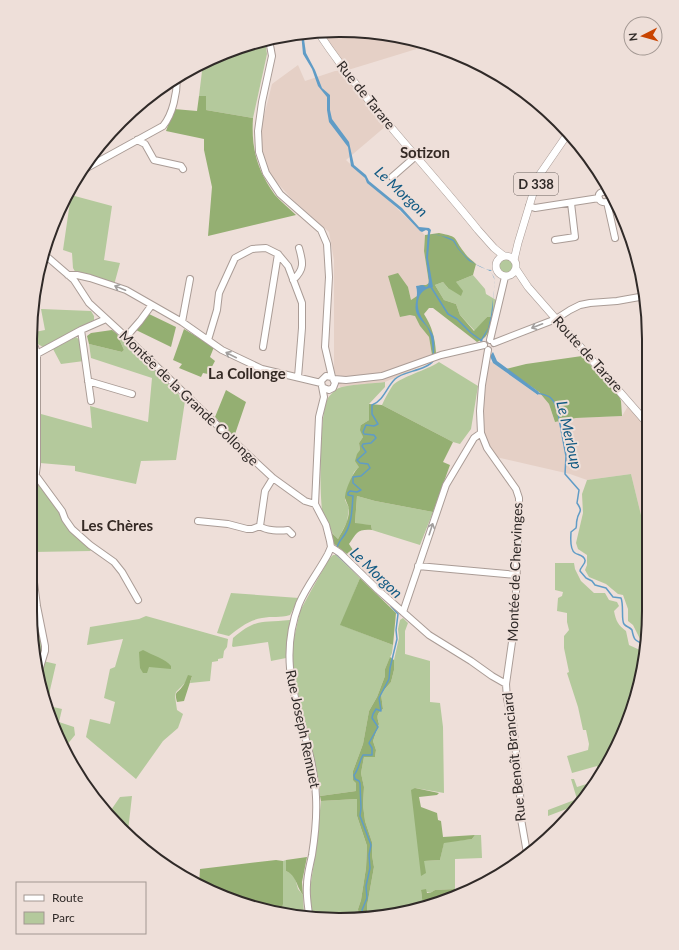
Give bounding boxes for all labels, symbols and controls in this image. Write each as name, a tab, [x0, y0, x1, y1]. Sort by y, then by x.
north arrow	[623, 16, 663, 56]
text: N	[626, 32, 639, 42]
street label: Rue de Tarare	[334, 57, 399, 132]
district label: Sotizon	[400, 143, 450, 161]
water label: Le Morgon	[372, 162, 432, 220]
road number: D 338	[514, 173, 558, 195]
one-way arrow	[114, 283, 126, 291]
street label: Route de Tarare	[550, 312, 627, 395]
one-way arrow	[531, 322, 543, 330]
street label: Montée de la Grande Collonge	[116, 327, 263, 469]
one-way arrow	[225, 351, 237, 358]
district label: La Collonge	[208, 364, 286, 382]
water label: Le Merloup	[553, 399, 587, 471]
street label: Montée de Chervinges	[504, 502, 525, 642]
district label: Les Chères	[81, 516, 153, 534]
one-way arrow	[427, 524, 435, 536]
water label: Le Morgon	[347, 543, 407, 602]
street label: Rue Joseph Remuet	[283, 668, 324, 790]
street label: Rue Benoît Branciard	[498, 692, 529, 822]
legend	[16, 882, 146, 934]
text: Route	[52, 890, 83, 905]
text: Parc	[52, 910, 75, 925]

